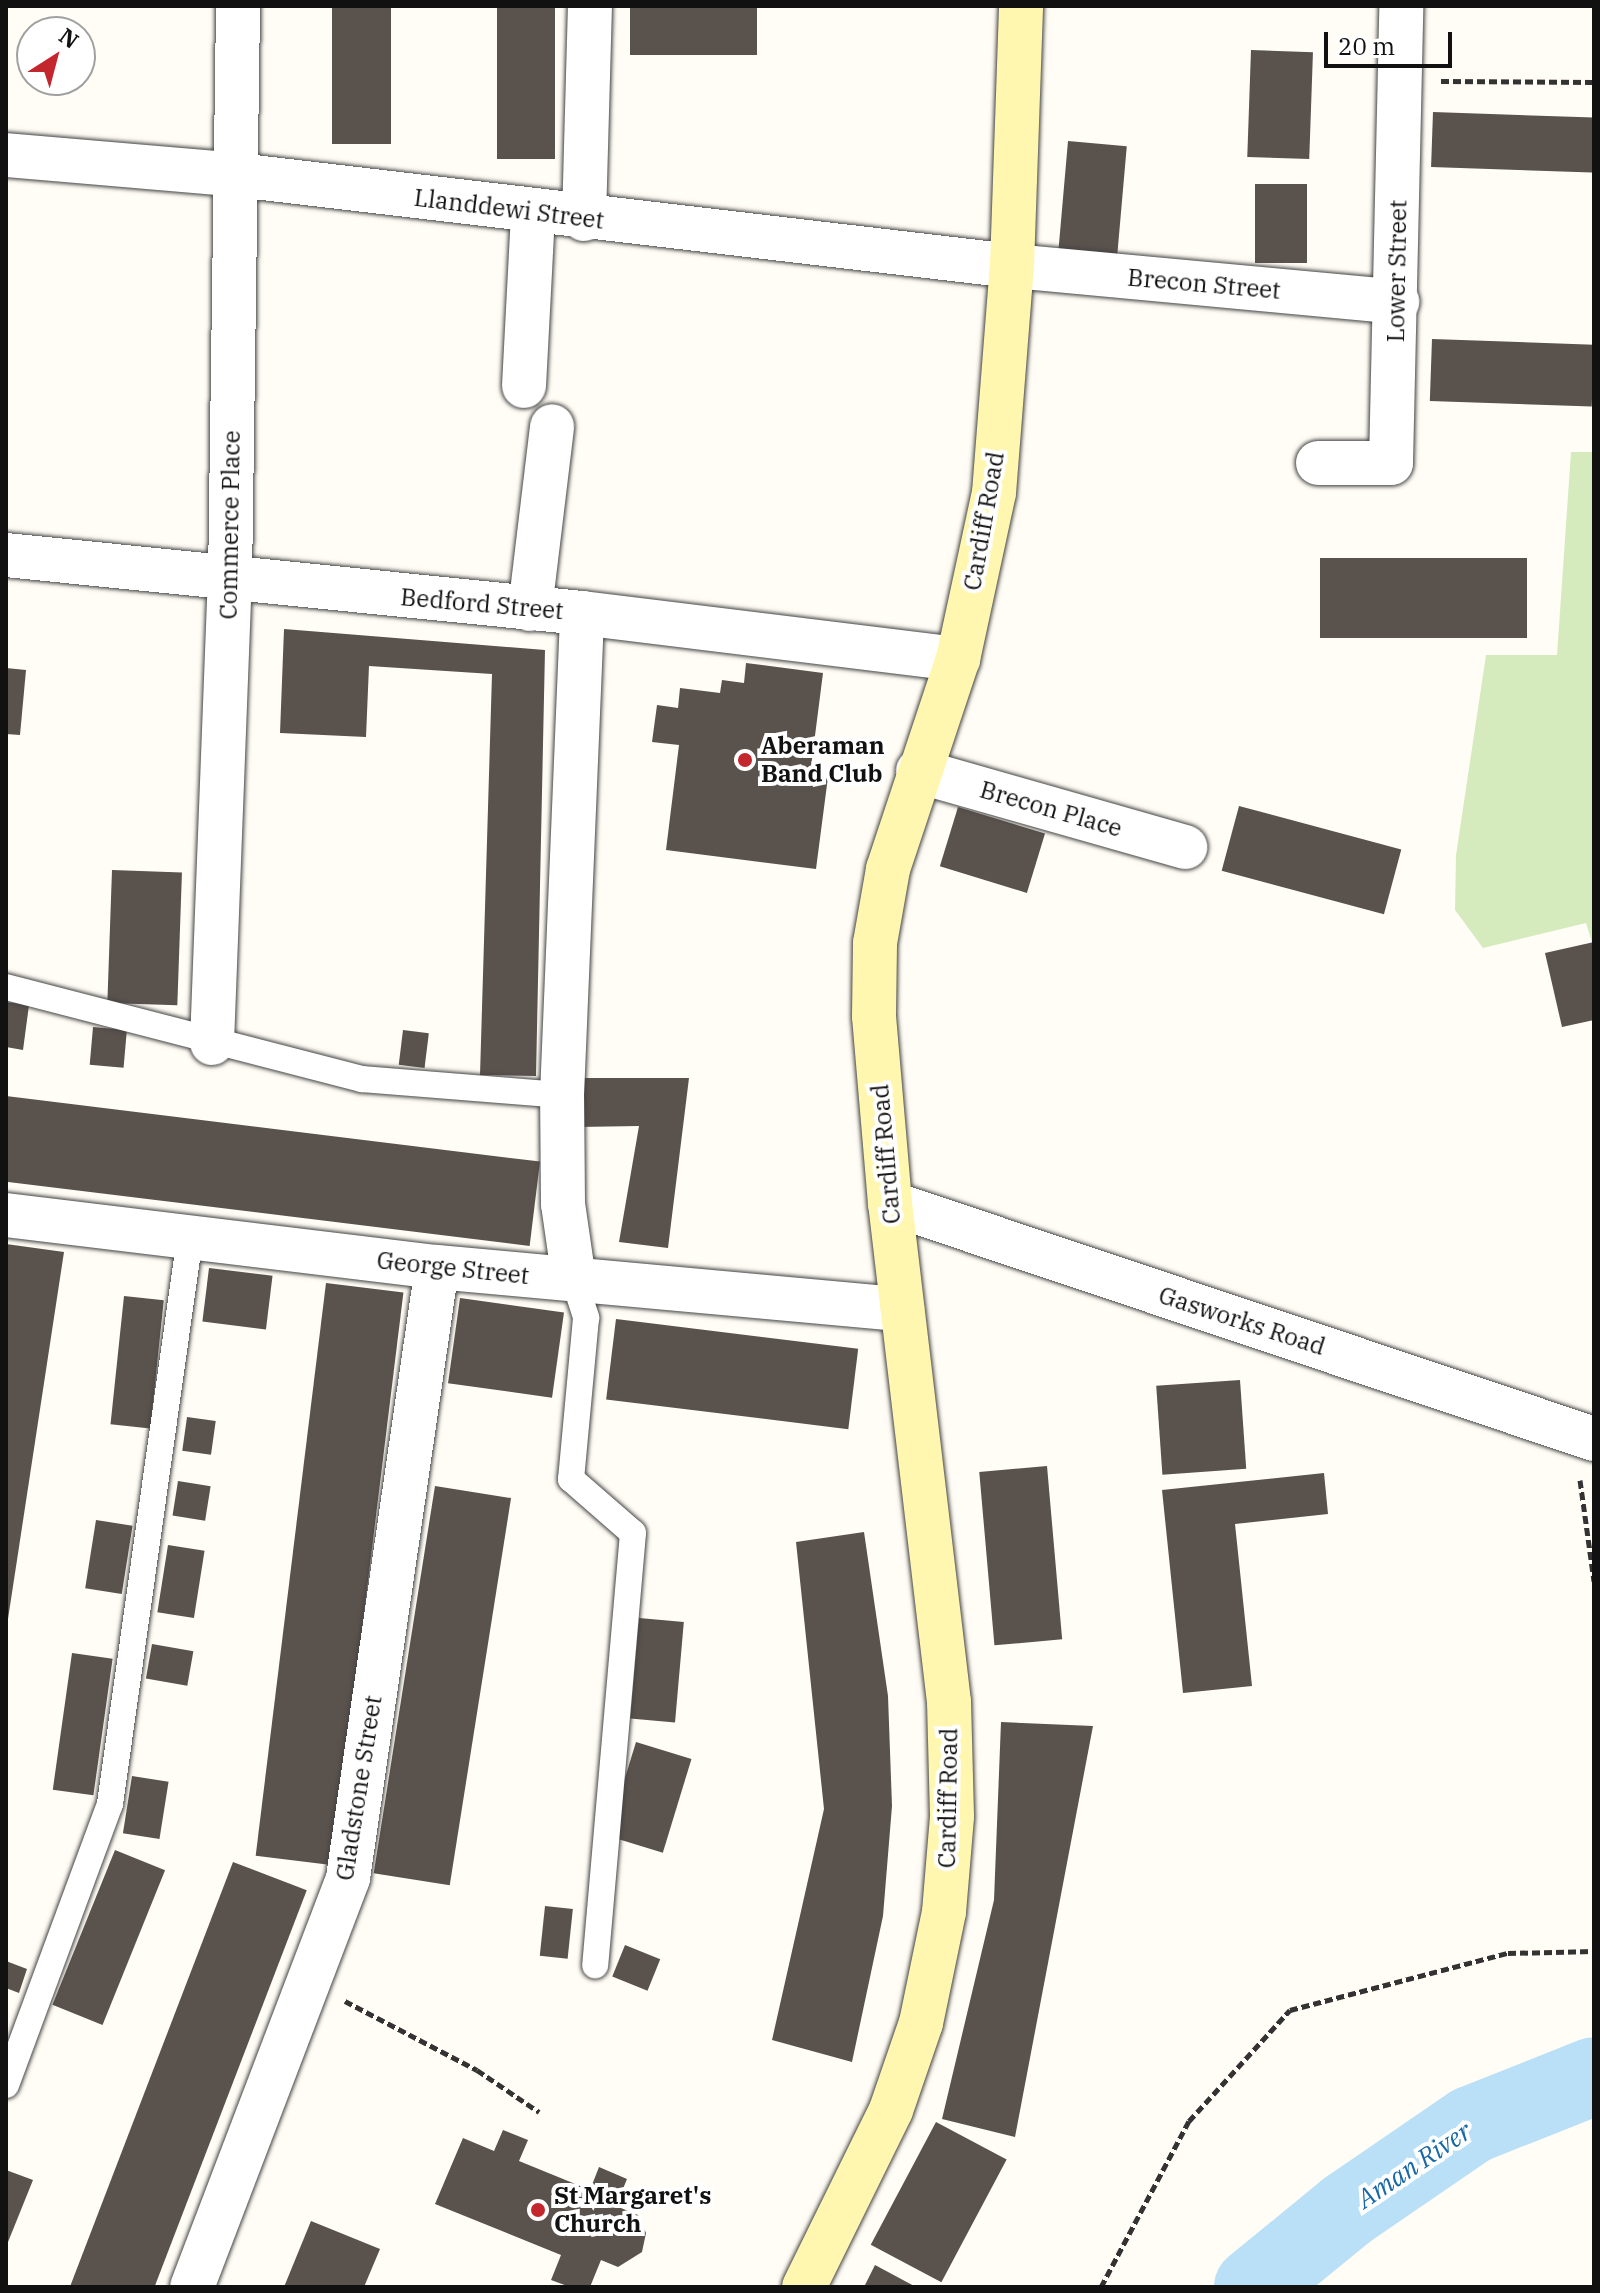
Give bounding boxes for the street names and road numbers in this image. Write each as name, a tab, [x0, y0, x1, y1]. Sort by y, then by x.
street label: Llanddewi Street	[412, 183, 606, 235]
street label: Lower Street	[1381, 199, 1413, 343]
street label: Brecon Street	[1126, 263, 1282, 305]
street label: Commerce Place	[214, 430, 246, 620]
street label: Cardiff Road	[958, 449, 1010, 593]
street label: Bedford Street	[399, 583, 565, 625]
street label: Brecon Place	[977, 775, 1125, 843]
street label: Cardiff Road	[866, 1083, 906, 1225]
street label: George Street	[375, 1246, 531, 1290]
street label: Gasworks Road	[1155, 1281, 1329, 1361]
street label: Gladstone Street	[330, 1693, 388, 1883]
street label: Cardiff Road	[932, 1728, 964, 1868]

